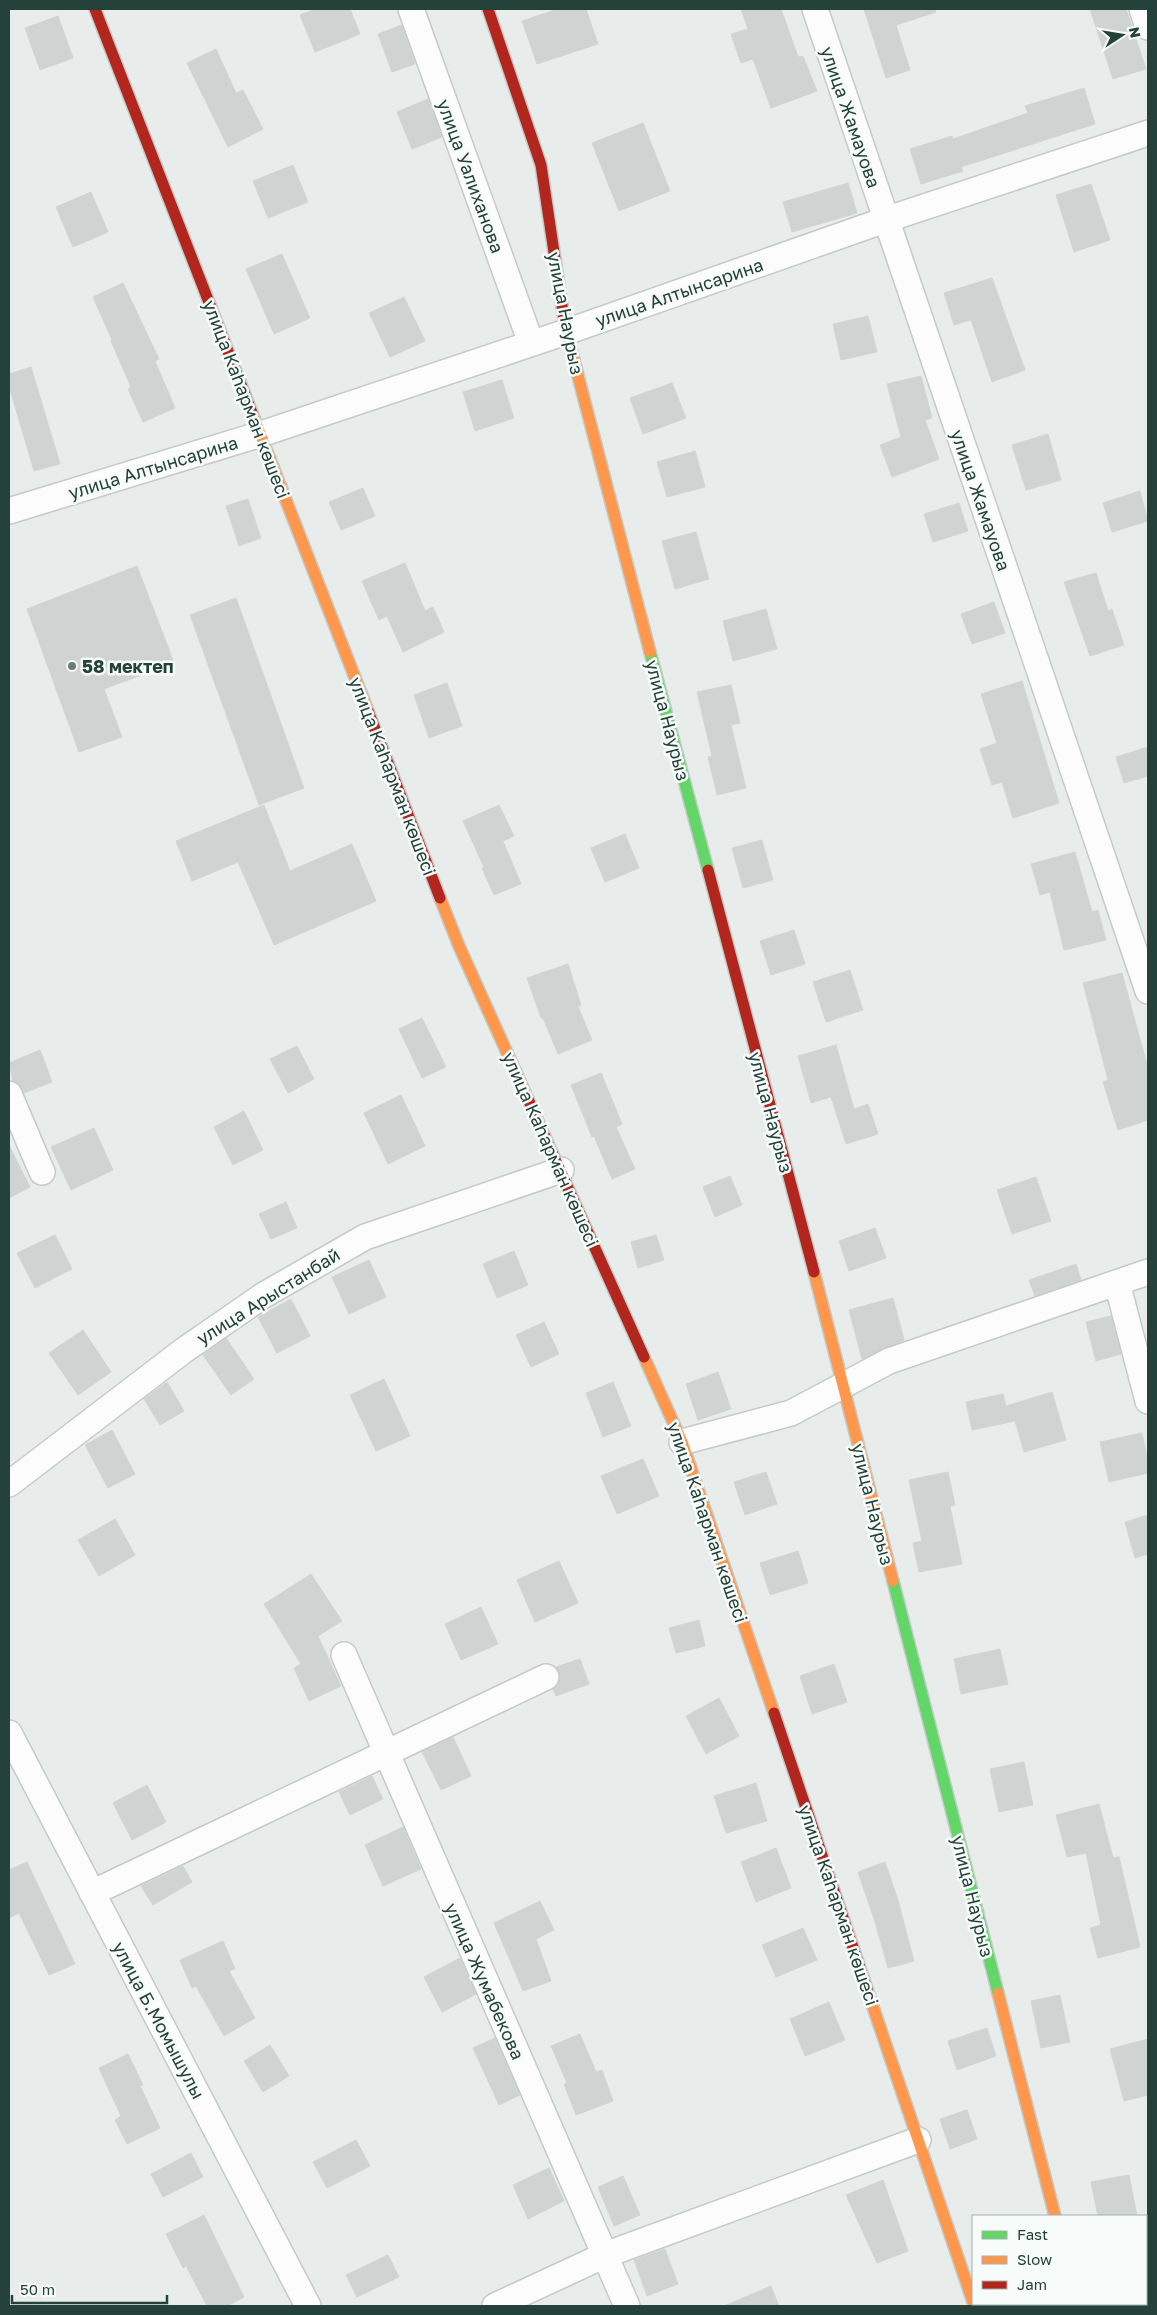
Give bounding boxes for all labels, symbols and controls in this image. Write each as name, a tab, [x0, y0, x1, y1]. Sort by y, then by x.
north arrow	[1097, 10, 1147, 60]
text: N	[1126, 25, 1145, 39]
street label: улица Жамауова	[816, 43, 886, 191]
street label: улица Уалиханова	[433, 96, 509, 256]
street label: улица Наурыз	[543, 250, 589, 376]
street label: улица Алтынсарина	[592, 253, 766, 331]
street label: улица Каһарман көшесі	[199, 296, 295, 502]
street label: улица Жамауова	[946, 426, 1016, 574]
street label: улица Алтынсарина	[65, 431, 241, 503]
place label: 58 мектеп	[82, 655, 174, 677]
street label: улица Наурыз	[641, 657, 695, 783]
marker: 58 мектеп	[66, 660, 78, 672]
street label: улица Каһарман көшесі	[345, 673, 441, 879]
street label: улица Каһарман көшесі	[498, 1048, 604, 1250]
street label: улица Наурыз	[744, 1049, 798, 1175]
street label: улица Арыстанбай	[192, 1243, 344, 1349]
street label: улица Каһарман көшесі	[663, 1419, 753, 1625]
street label: улица Наурыз	[847, 1441, 899, 1567]
street label: улица Каһарман көшесі	[794, 1802, 884, 2008]
street label: улица Наурыз	[947, 1833, 999, 1959]
street label: улица Жумабекова	[441, 1899, 529, 2063]
street label: улица Б.Момышулы	[108, 1938, 210, 2102]
legend	[972, 2215, 1147, 2305]
text: Fast	[1017, 2225, 1048, 2243]
text: Slow	[1017, 2250, 1052, 2268]
scale bar	[12, 2272, 168, 2304]
text: Jam	[1017, 2275, 1047, 2293]
text: 50 m	[20, 2280, 55, 2298]

